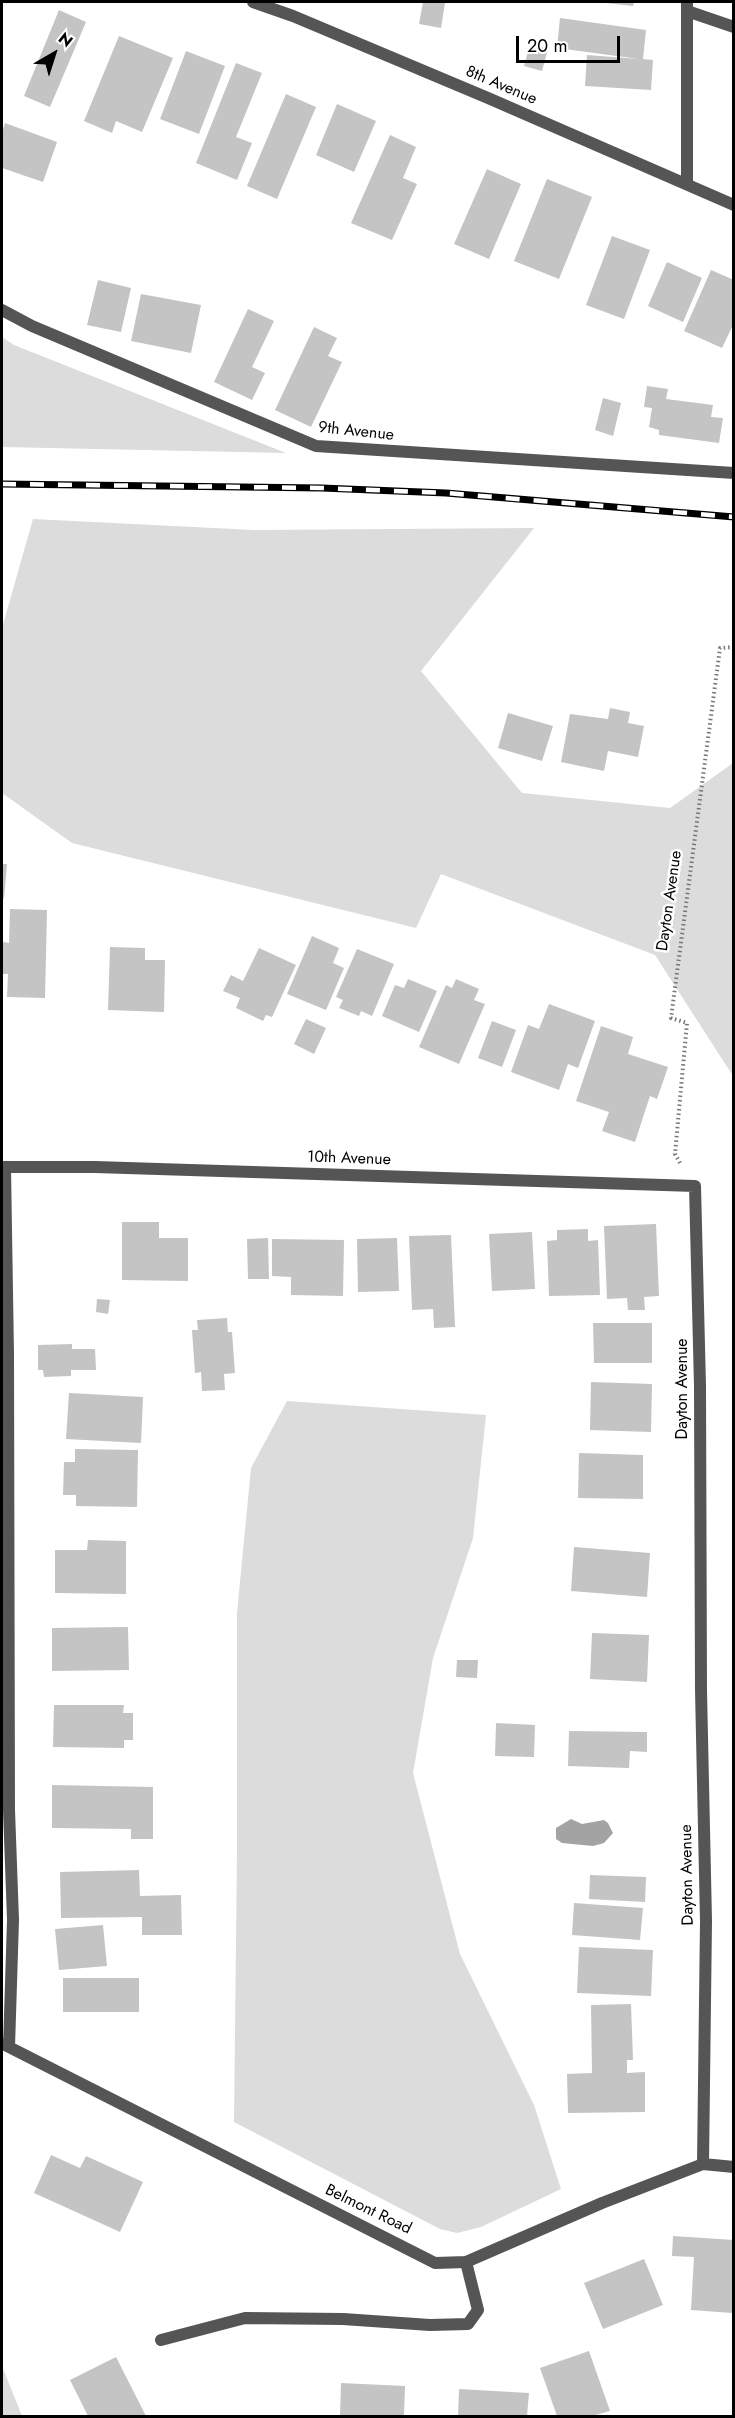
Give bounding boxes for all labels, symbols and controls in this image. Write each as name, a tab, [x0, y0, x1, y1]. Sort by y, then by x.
north arrow	[24, 24, 84, 84]
scale bar	[519, 24, 622, 62]
text: N	[53, 27, 78, 53]
text: 20 m	[527, 33, 567, 59]
street label: 8th Avenue	[462, 62, 540, 110]
street label: 9th Avenue	[317, 418, 395, 446]
street label: Dayton Avenue	[653, 850, 687, 952]
street label: 10th Avenue	[307, 1148, 391, 1170]
street label: Dayton Avenue	[673, 1338, 693, 1440]
street label: Dayton Avenue	[678, 1824, 698, 1926]
street label: Belmont Road	[322, 2181, 414, 2239]

